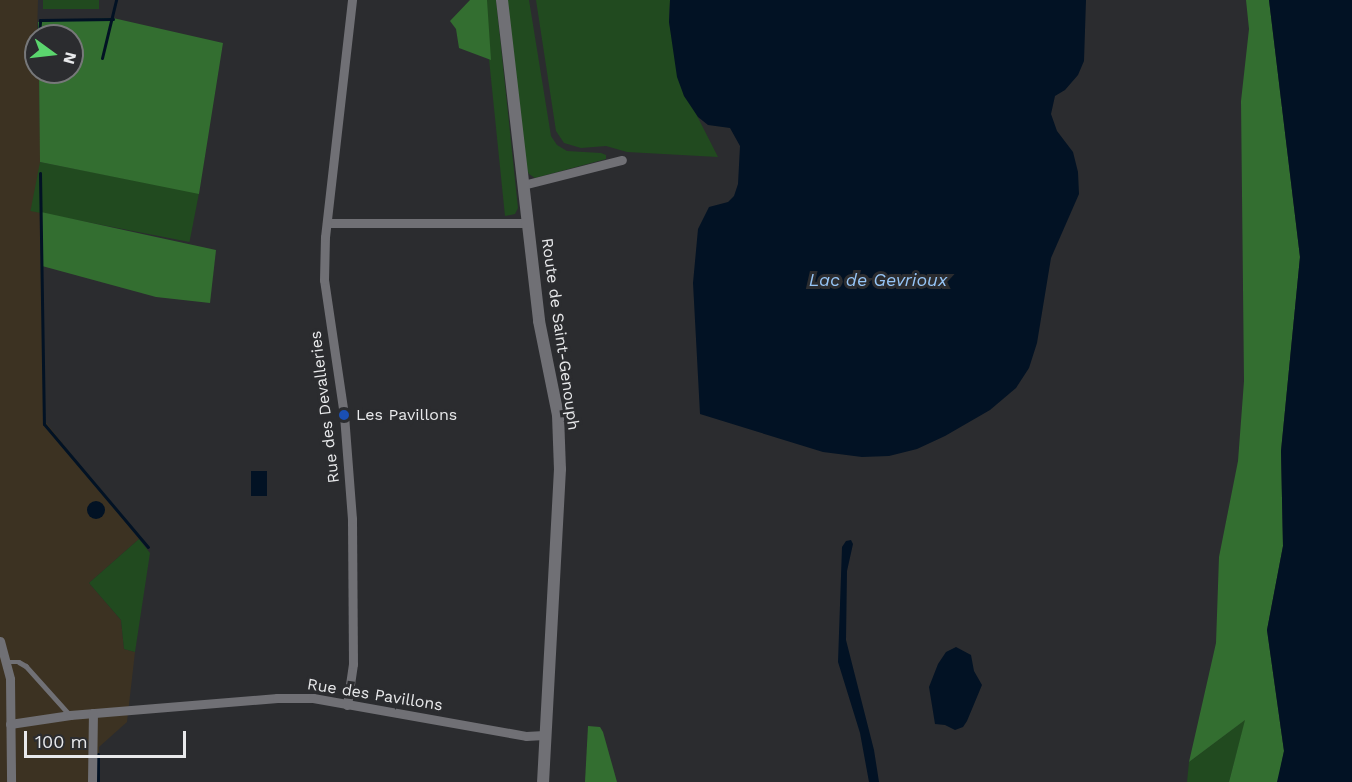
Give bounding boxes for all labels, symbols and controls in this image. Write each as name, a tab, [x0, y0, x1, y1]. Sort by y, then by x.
north arrow	[24, 24, 84, 84]
text: N	[59, 50, 81, 66]
street label: Route de Saint-Genouph	[537, 237, 583, 431]
water label: Lac de Gevrioux	[809, 269, 947, 291]
street label: Rue des Devalleries	[306, 330, 344, 484]
place label: Les Pavillons	[356, 405, 457, 425]
marker: Les Pavillons	[337, 408, 351, 422]
street label: Rue des Pavillons	[306, 675, 444, 715]
scale bar	[27, 719, 189, 757]
text: 100 m	[35, 731, 88, 752]

